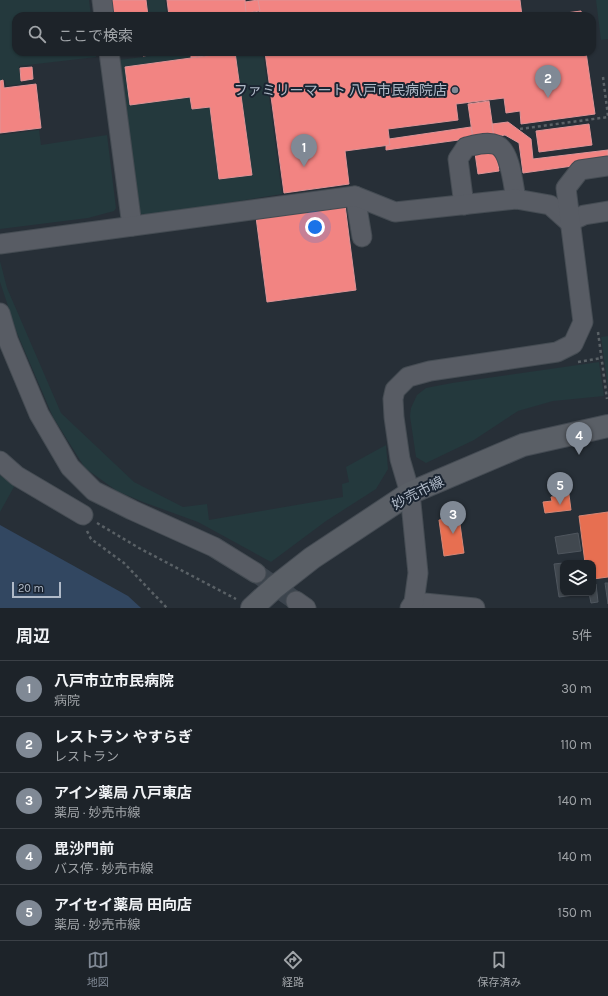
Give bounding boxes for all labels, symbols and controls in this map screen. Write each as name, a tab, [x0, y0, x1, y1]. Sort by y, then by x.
search box	[12, 12, 596, 56]
icon: search	[26, 23, 48, 45]
text: ここで検索	[58, 27, 133, 45]
pin: 2	[535, 65, 561, 98]
place label: ファミリーマート 八戸市民病院店	[234, 82, 447, 99]
marker: ファミリーマート 八戸市民病院店	[450, 85, 460, 95]
pin: 1	[291, 134, 317, 167]
your location	[305, 217, 325, 237]
pin: 4	[566, 422, 592, 455]
pin: 5	[547, 472, 573, 505]
street label: 妙売市線	[389, 473, 447, 513]
pin: 3	[440, 501, 466, 534]
map controls	[560, 560, 596, 596]
button: layers	[560, 560, 596, 596]
scale bar	[12, 580, 61, 599]
text: 20 m	[18, 582, 44, 595]
text: 周辺	[16, 626, 50, 646]
text: 5件	[572, 628, 592, 643]
text: 八戸市立市民病院	[54, 672, 174, 690]
text: 1	[27, 681, 31, 696]
text: 30 m	[561, 681, 592, 696]
text: 病院	[54, 693, 80, 708]
text: レストラン やすらぎ	[54, 728, 193, 746]
text: 2	[25, 737, 33, 752]
text: 110 m	[560, 737, 592, 752]
text: レストラン	[54, 749, 119, 764]
text: アイン薬局 八戸東店	[54, 784, 192, 802]
text: 3	[25, 793, 33, 808]
text: 140 m	[557, 793, 592, 808]
text: 薬局 · 妙売市線	[54, 805, 141, 820]
text: 毘沙門前	[54, 840, 114, 858]
text: 4	[25, 849, 33, 864]
text: 140 m	[557, 849, 592, 864]
text: バス停 · 妙売市線	[54, 861, 154, 876]
text: アイセイ薬局 田向店	[54, 896, 192, 914]
text: 5	[25, 905, 33, 920]
text: 150 m	[557, 905, 592, 920]
text: 薬局 · 妙売市線	[54, 917, 141, 932]
tab: 地図	[87, 949, 109, 989]
tab: 経路	[282, 949, 304, 989]
tab: 保存済み	[477, 949, 521, 989]

